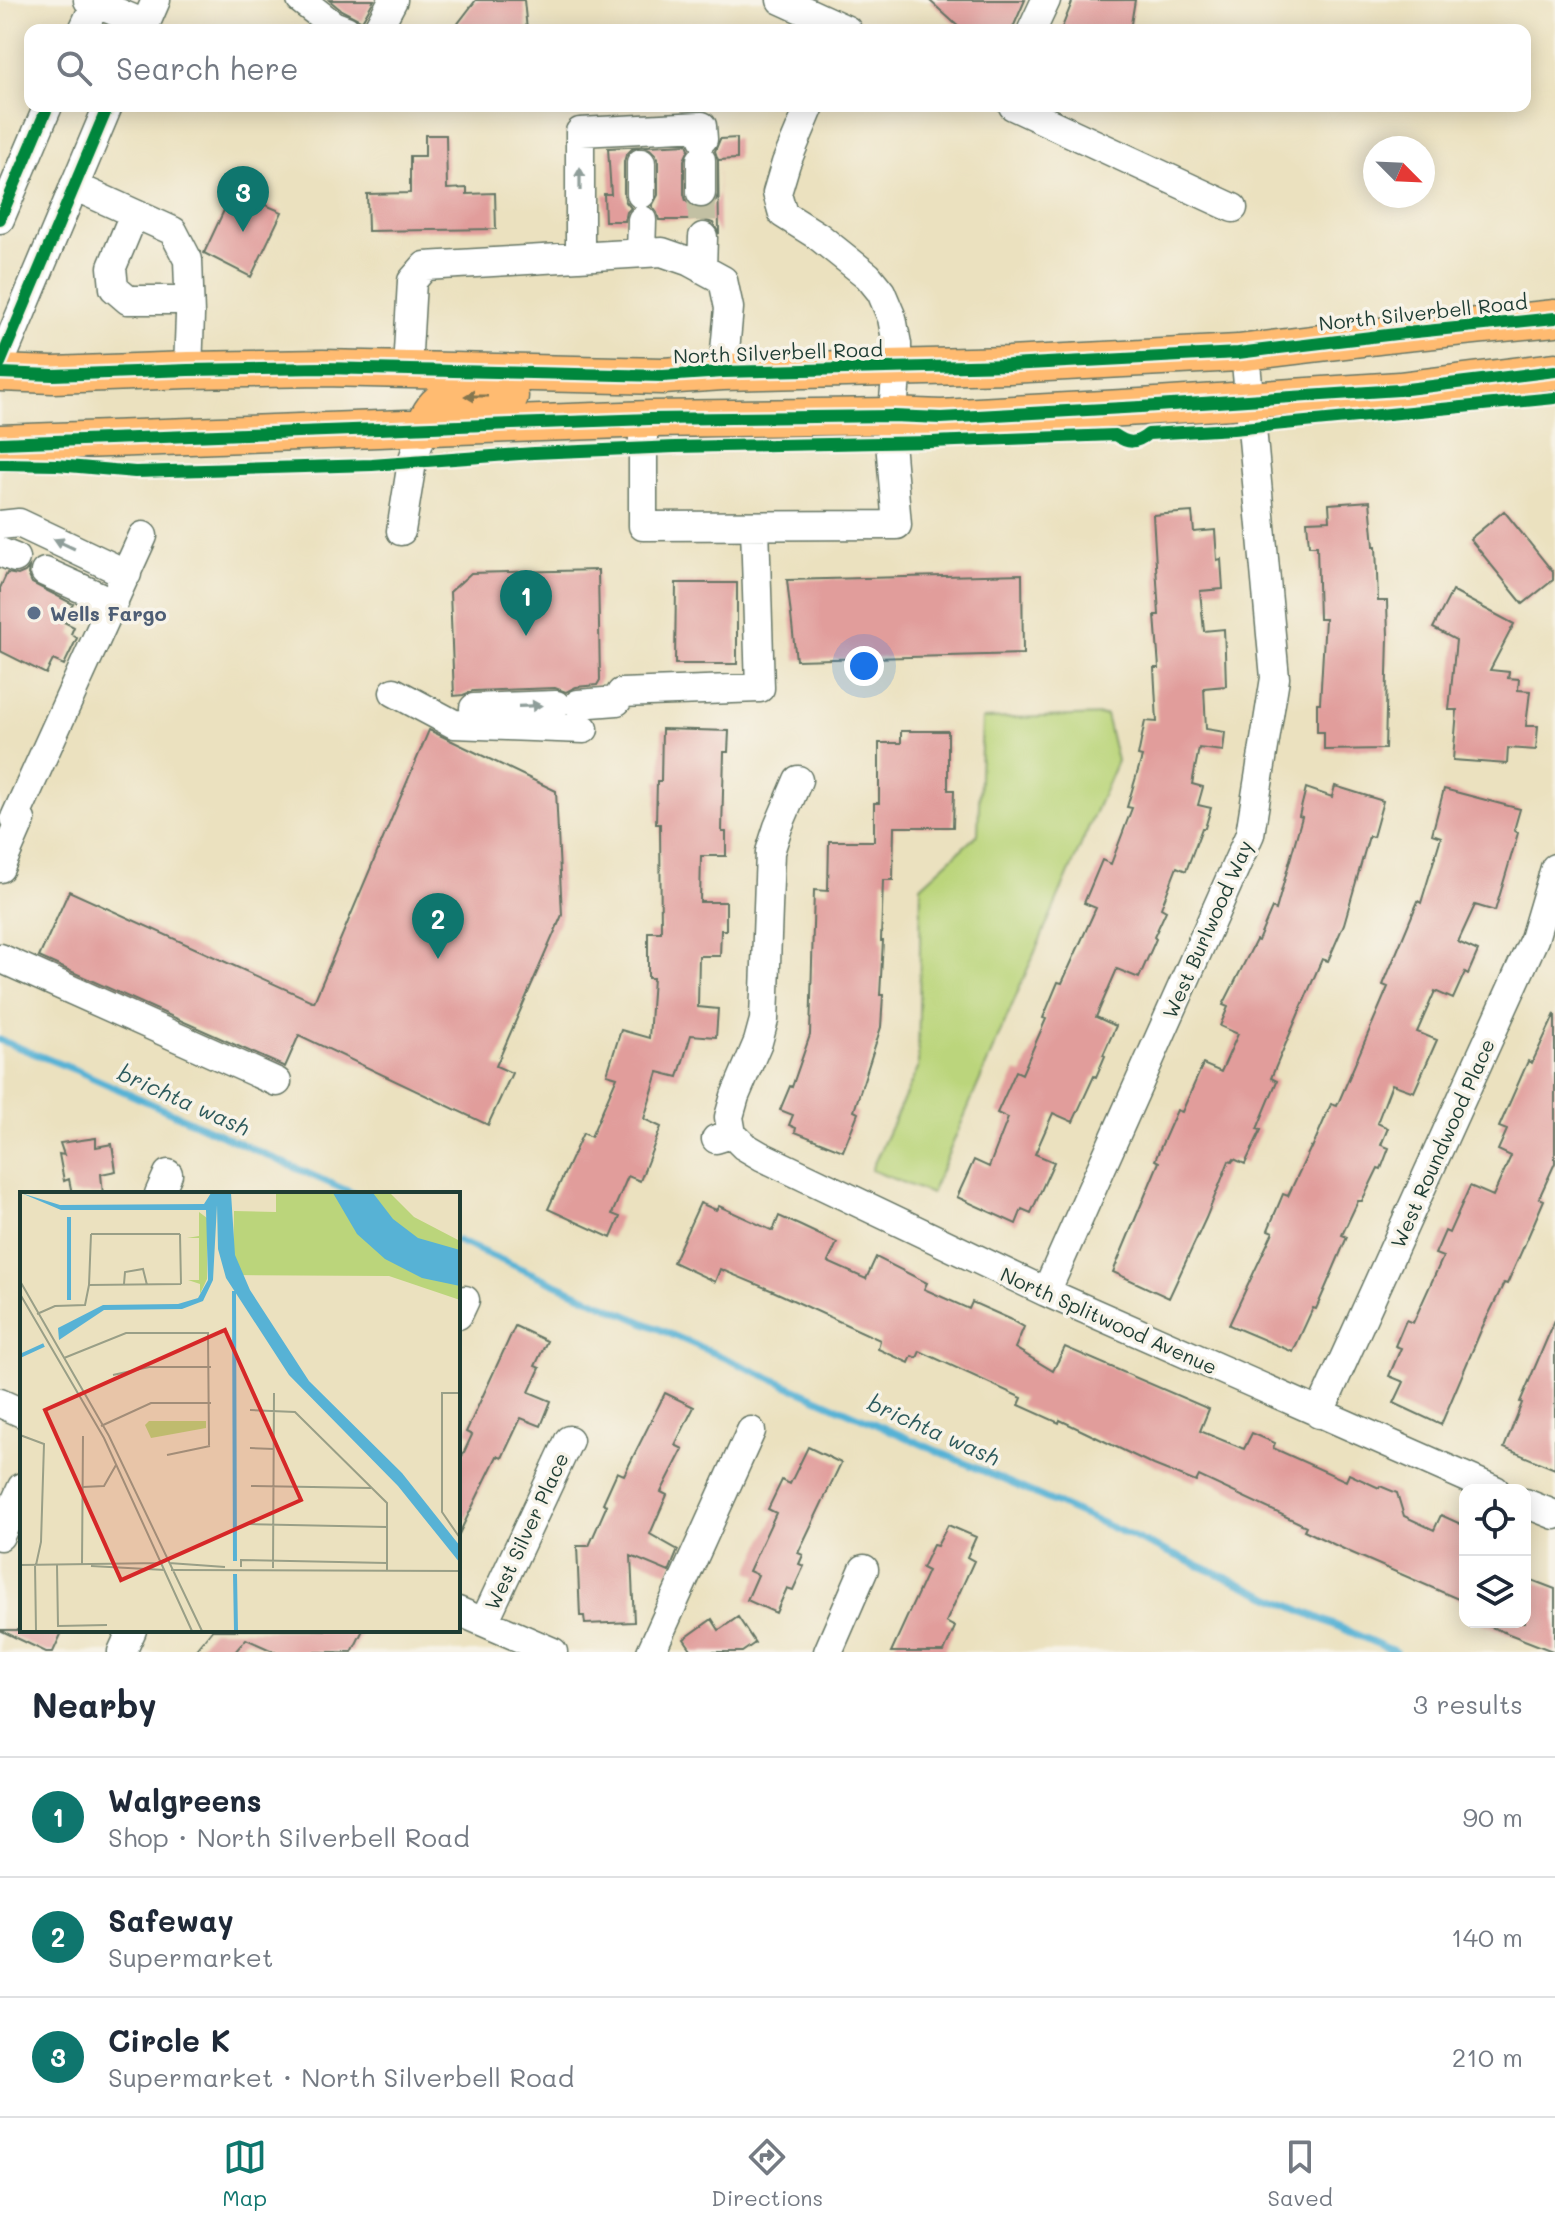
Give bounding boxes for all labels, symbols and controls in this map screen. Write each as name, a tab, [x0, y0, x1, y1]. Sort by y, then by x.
search box	[24, 24, 1531, 112]
icon: search	[52, 46, 96, 90]
text: Search here	[116, 48, 299, 88]
north arrow	[1363, 136, 1435, 208]
pin: 3	[217, 166, 269, 232]
one-way arrow	[574, 166, 586, 191]
street label: North Silverbell Road	[1317, 288, 1529, 336]
street label: North Silverbell Road	[673, 335, 883, 369]
one-way arrow	[463, 390, 488, 402]
one-way arrow	[53, 538, 76, 551]
pin: 1	[500, 570, 552, 636]
place label: Wells Fargo	[50, 600, 167, 626]
marker: Wells Fargo	[25, 604, 43, 622]
your location	[844, 646, 884, 686]
one-way arrow	[518, 699, 543, 712]
street label: West Burlwood Way	[1156, 836, 1258, 1022]
pin: 2	[412, 893, 464, 959]
street label: West Roundwood Place	[1384, 1034, 1500, 1252]
water label: brichta wash	[113, 1058, 255, 1142]
inset map	[20, 1192, 460, 1632]
street label: North Splitwood Avenue	[997, 1260, 1221, 1380]
water label: brichta wash	[863, 1388, 1005, 1472]
street label: West Silver Place	[478, 1448, 574, 1614]
map controls	[1459, 1484, 1531, 1628]
button: locate	[1459, 1484, 1531, 1556]
button: layers	[1459, 1556, 1531, 1628]
text: Nearby	[32, 1682, 157, 1727]
text: 3 results	[1413, 1687, 1523, 1721]
text: Walgreens	[108, 1780, 262, 1820]
text: 1	[52, 1800, 64, 1834]
text: 90 m	[1463, 1800, 1523, 1834]
text: Shop · North Silverbell Road	[108, 1820, 470, 1854]
text: Safeway	[108, 1900, 234, 1940]
text: 2	[51, 1920, 65, 1954]
text: 140 m	[1451, 1920, 1523, 1954]
text: Supermarket	[108, 1940, 273, 1974]
text: Circle K	[108, 2020, 231, 2060]
text: 3	[50, 2040, 66, 2074]
text: 210 m	[1452, 2040, 1523, 2074]
text: Supermarket · North Silverbell Road	[108, 2060, 574, 2094]
tab: Map	[222, 2135, 267, 2212]
tab: Directions	[711, 2135, 823, 2212]
tab: Saved	[1268, 2135, 1333, 2212]

